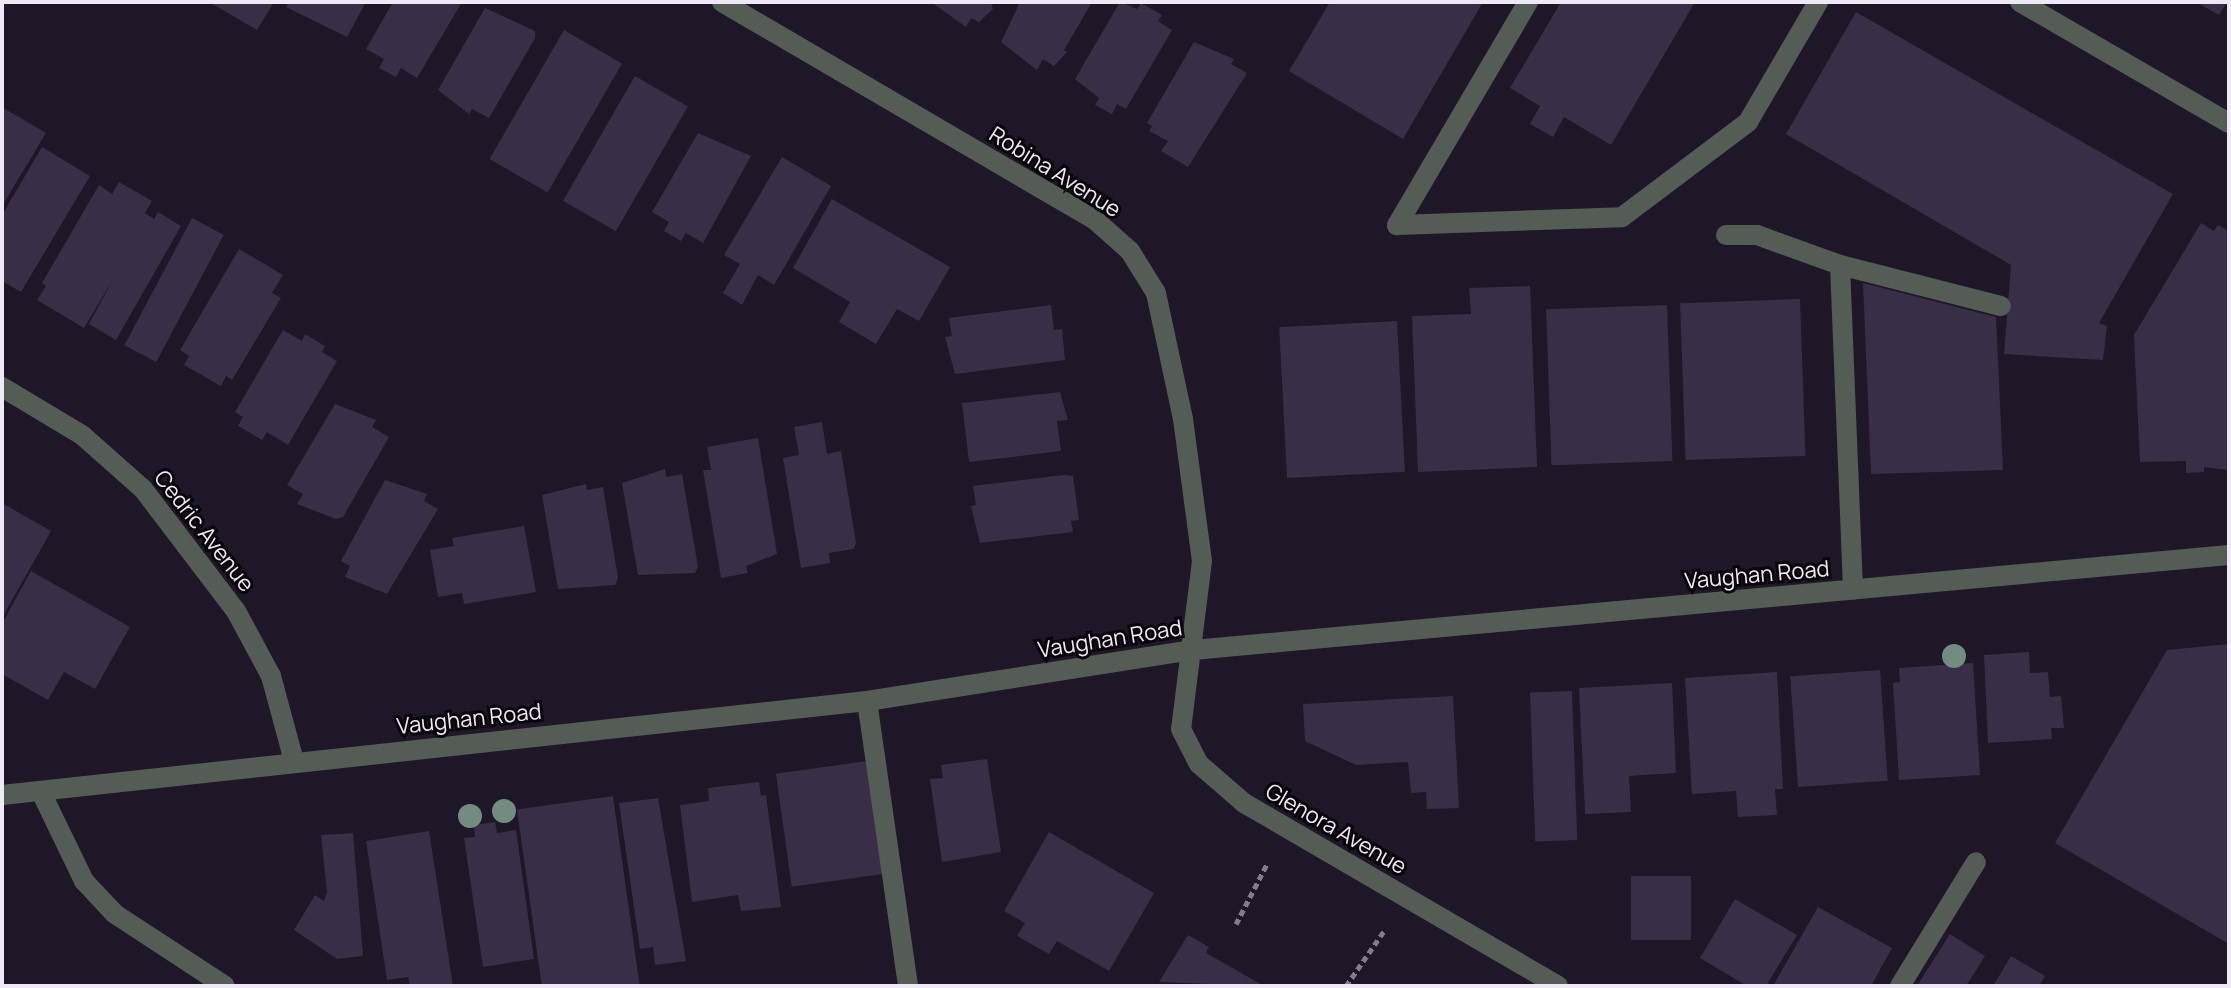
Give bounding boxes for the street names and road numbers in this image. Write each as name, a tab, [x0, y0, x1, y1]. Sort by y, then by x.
street label: Robina Avenue	[984, 121, 1126, 223]
street label: Cedric Avenue	[148, 465, 260, 597]
street label: Vaughan Road	[1683, 556, 1831, 594]
street label: Vaughan Road	[1036, 615, 1184, 663]
street label: Vaughan Road	[395, 698, 543, 740]
street label: Glenora Avenue	[1261, 778, 1411, 880]

